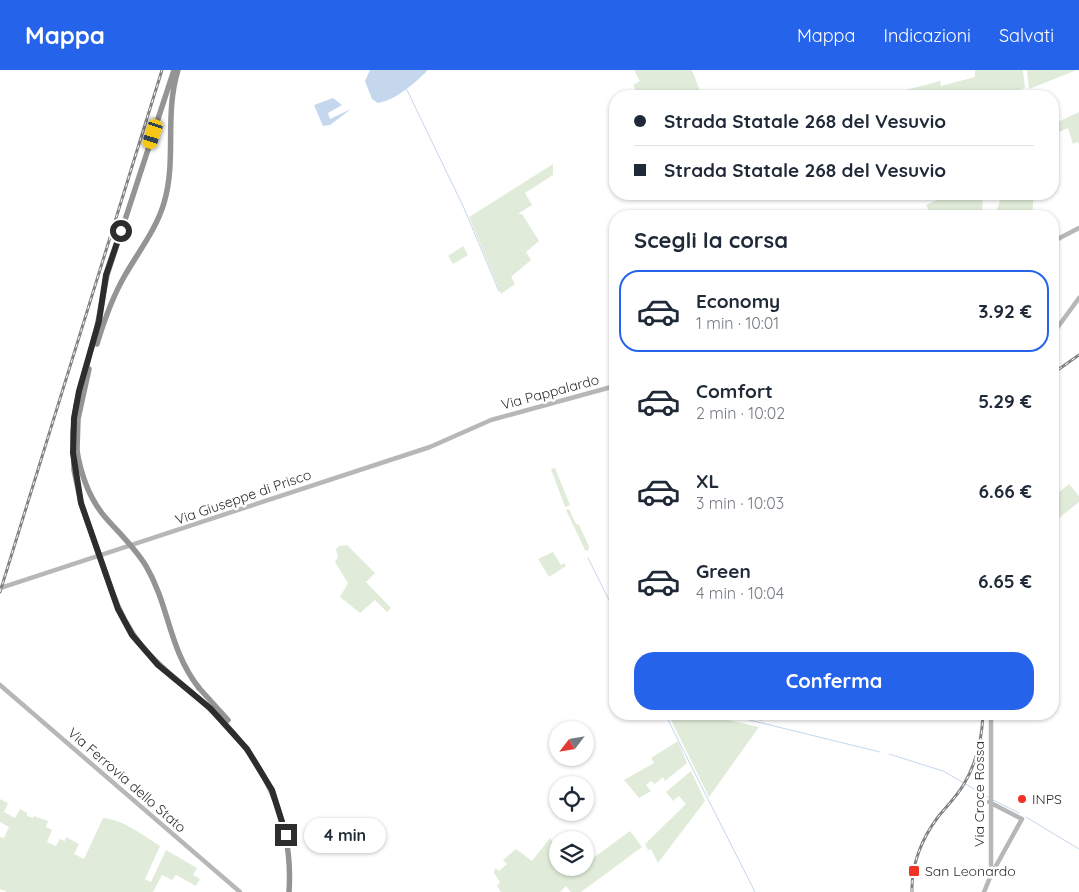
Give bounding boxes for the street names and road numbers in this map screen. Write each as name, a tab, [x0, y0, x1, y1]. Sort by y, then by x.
street label: Via Pappalardo	[499, 370, 601, 414]
street label: Via Giuseppe di Prisco	[173, 465, 313, 529]
street label: Via Ferrovia dello Stato	[64, 724, 190, 836]
street label: Via Croce Rossa	[970, 741, 988, 847]

